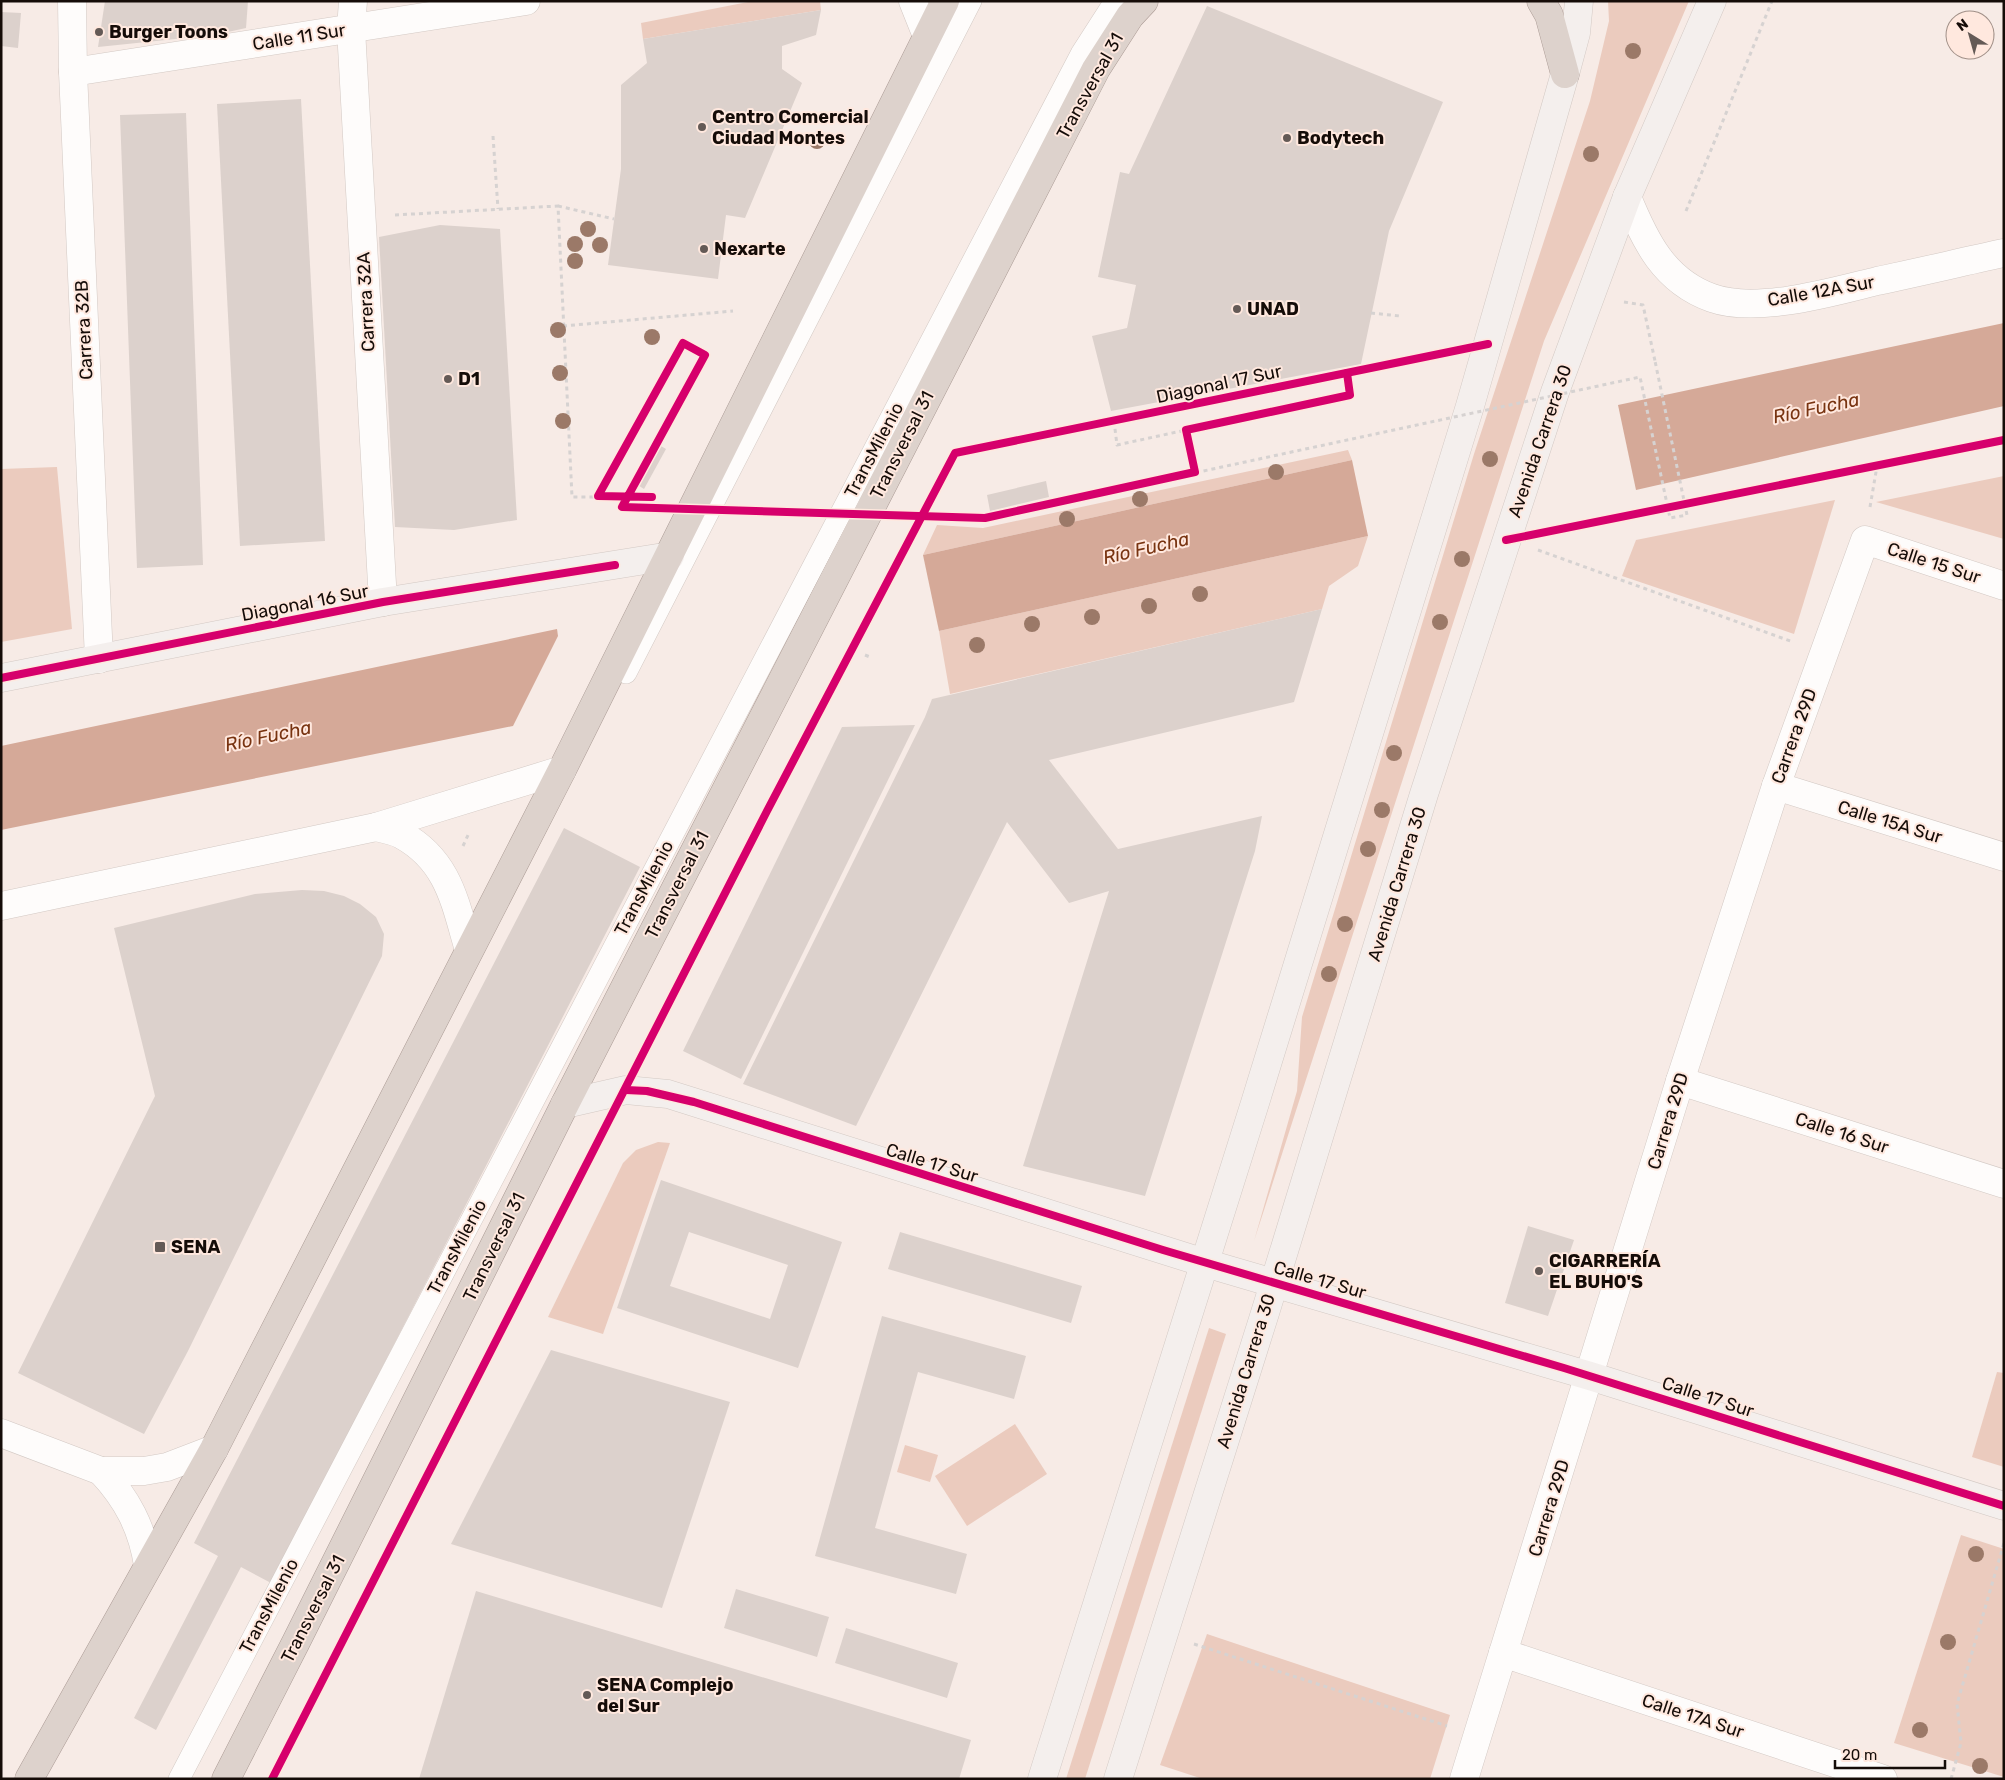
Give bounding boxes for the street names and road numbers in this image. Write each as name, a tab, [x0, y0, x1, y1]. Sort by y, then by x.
street label: Calle 11 Sur	[251, 19, 347, 55]
street label: Transversal 31	[1052, 29, 1128, 143]
street label: Carrera 32A	[352, 251, 380, 353]
street label: Calle 12A Sur	[1766, 271, 1876, 311]
street label: Carrera 32B	[70, 280, 98, 380]
street label: Diagonal 17 Sur	[1154, 360, 1284, 408]
street label: Avenida Carrera 30	[1503, 362, 1577, 520]
street label: Transversal 31	[865, 387, 939, 503]
street label: TransMilenio	[840, 399, 908, 501]
street label: Calle 15 Sur	[1885, 538, 1984, 588]
street label: Diagonal 16 Sur	[239, 580, 371, 626]
street label: Carrera 29D	[1767, 685, 1821, 787]
street label: Calle 15A Sur	[1835, 796, 1945, 848]
street label: Avenida Carrera 30	[1363, 804, 1431, 964]
street label: Transversal 31	[640, 827, 714, 943]
street label: TransMilenio	[610, 837, 678, 939]
street label: Carrera 29D	[1643, 1070, 1693, 1172]
street label: Calle 16 Sur	[1792, 1108, 1892, 1158]
street label: Calle 17 Sur	[883, 1139, 981, 1188]
street label: Transversal 31	[458, 1189, 530, 1305]
street label: TransMilenio	[423, 1196, 491, 1298]
street label: Calle 17 Sur	[1271, 1256, 1369, 1304]
street label: Avenida Carrera 30	[1212, 1291, 1280, 1451]
street label: Calle 17 Sur	[1659, 1372, 1757, 1422]
street label: Carrera 29D	[1524, 1457, 1574, 1559]
street label: Transversal 31	[276, 1551, 350, 1667]
street label: TransMilenio	[235, 1555, 303, 1657]
street label: Calle 17A Sur	[1639, 1689, 1747, 1743]

